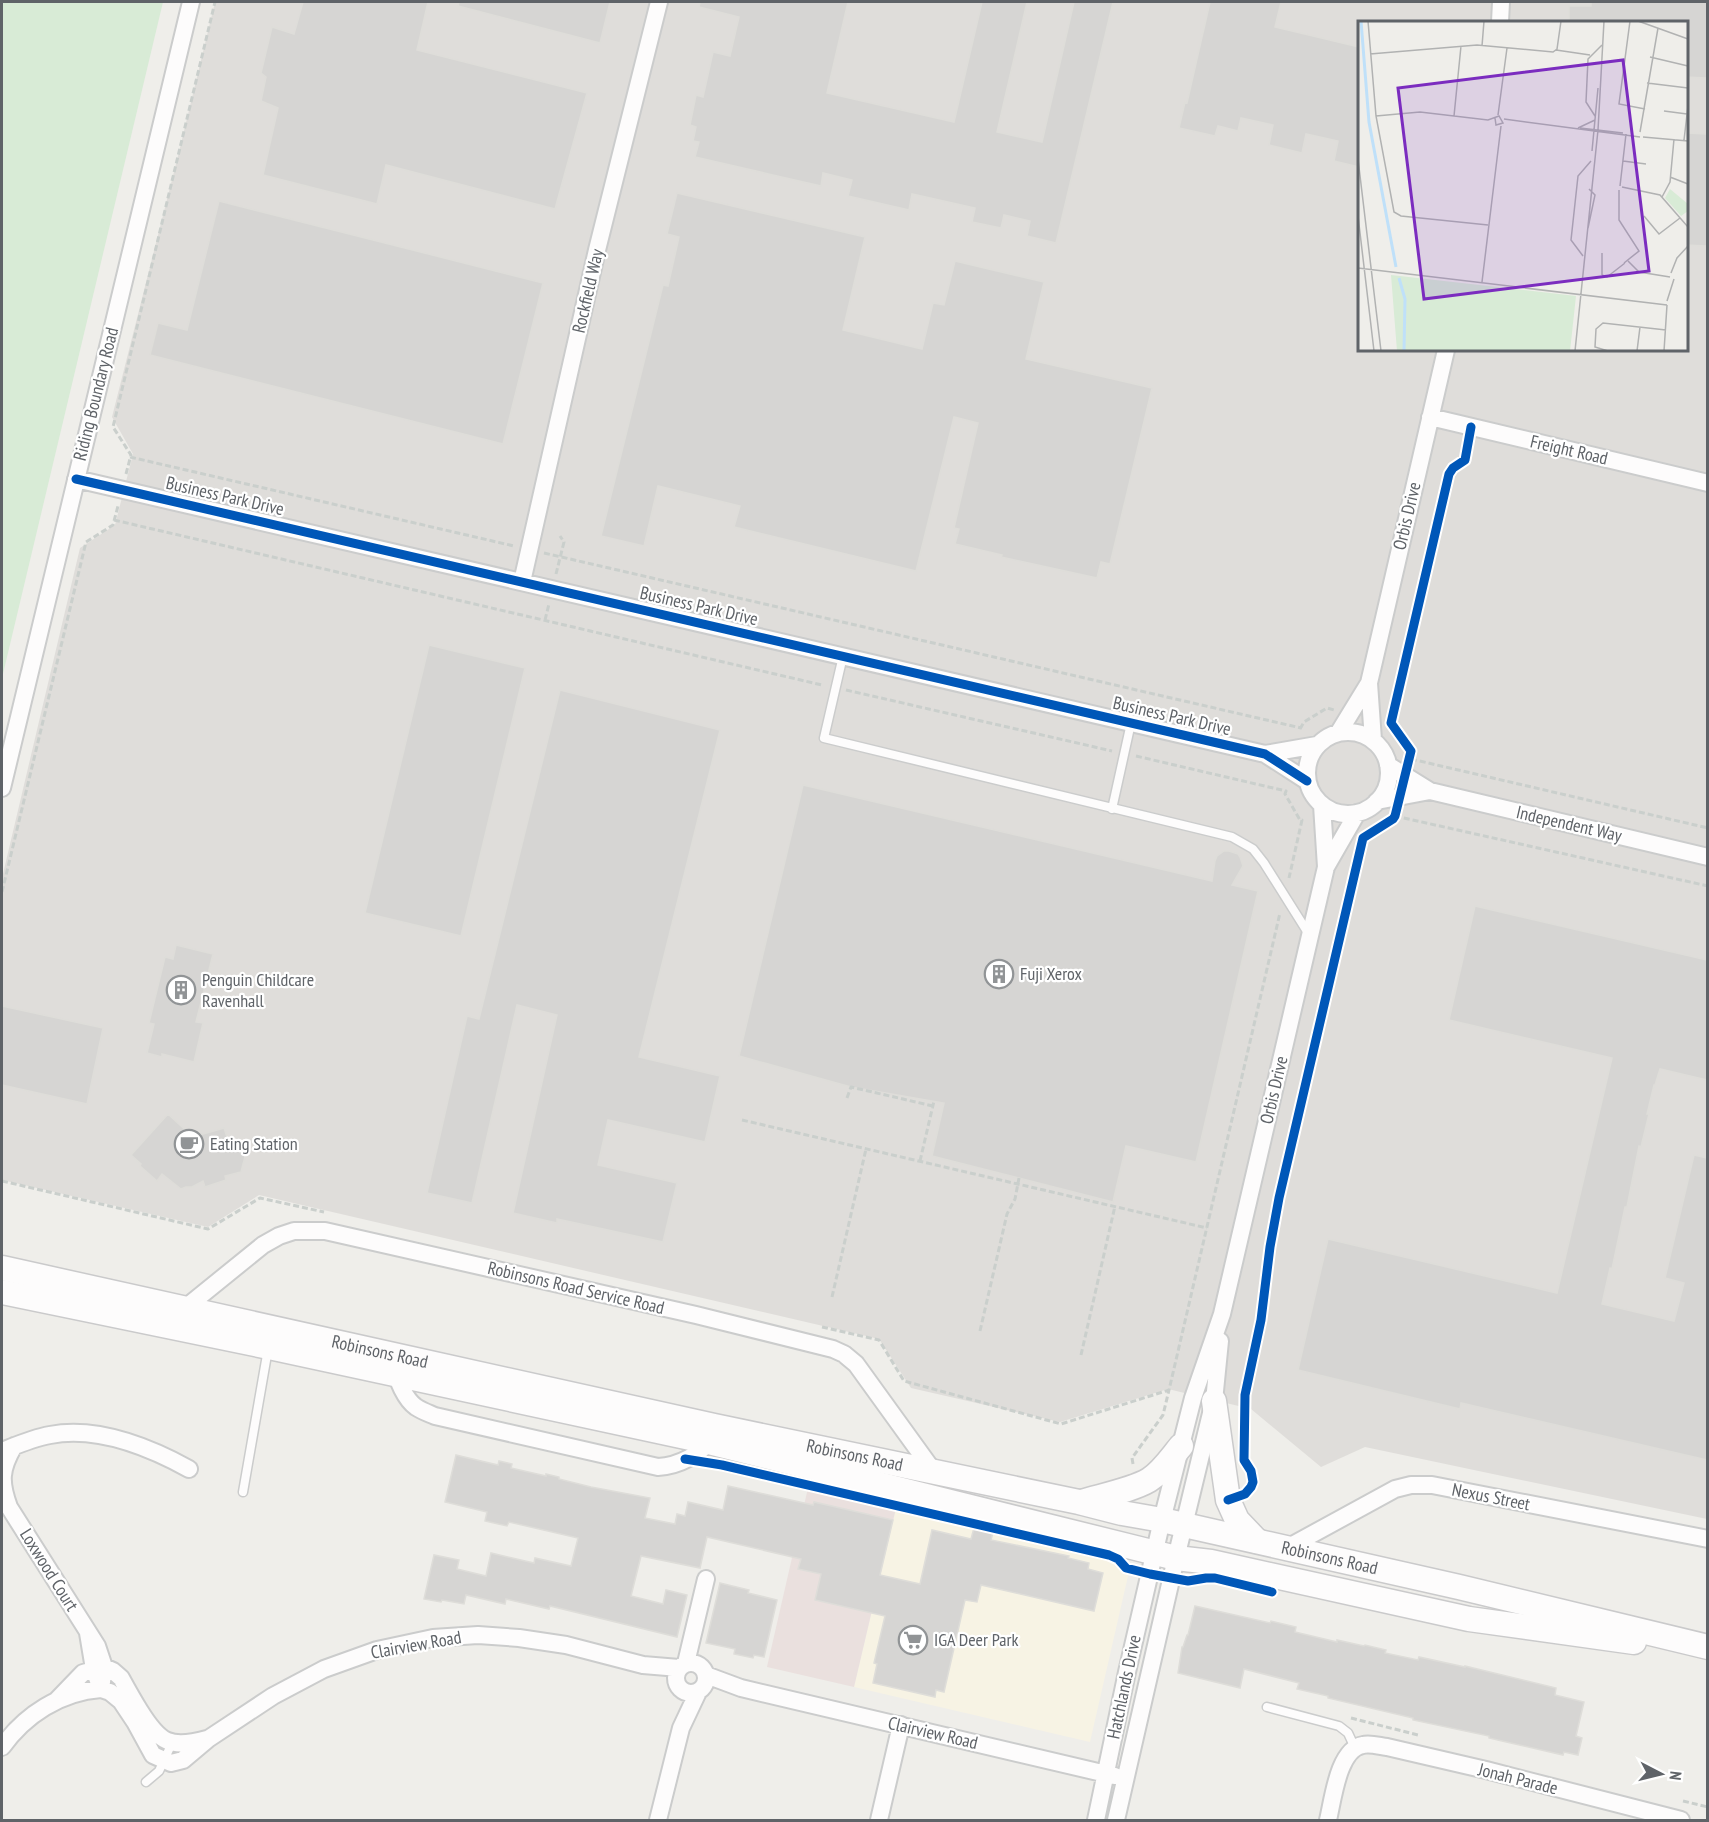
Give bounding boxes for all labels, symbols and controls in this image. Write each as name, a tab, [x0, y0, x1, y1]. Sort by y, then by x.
inset map	[1358, 21, 1688, 351]
street label: Rockfield Way	[567, 246, 608, 335]
street label: Riding Boundary Road	[68, 325, 123, 463]
street label: Freight Road	[1528, 429, 1610, 470]
street label: Business Park Drive	[164, 471, 286, 520]
street label: Orbis Drive	[1388, 480, 1425, 552]
street label: Business Park Drive	[638, 581, 760, 630]
street label: Business Park Drive	[1111, 691, 1233, 740]
street label: Independent Way	[1514, 800, 1624, 847]
building icon: Fuji Xerox	[983, 958, 1015, 990]
place label: Fuji Xerox	[1020, 962, 1083, 985]
place label: Penguin Childcare Ravenhall	[202, 968, 314, 1012]
building icon: Penguin Childcare Ravenhall	[165, 974, 197, 1006]
street label: Orbis Drive	[1255, 1054, 1292, 1126]
cafe icon: Eating Station	[173, 1128, 205, 1160]
place label: Eating Station	[210, 1132, 298, 1155]
street label: Robinsons Road Service Road	[486, 1256, 667, 1319]
street label: Robinsons Road	[330, 1330, 430, 1373]
street label: Robinsons Road	[805, 1434, 905, 1476]
street label: Nexus Street	[1450, 1478, 1532, 1515]
street label: Loxwood Court	[15, 1524, 84, 1615]
street label: Robinsons Road	[1280, 1535, 1380, 1579]
supermarket icon: IGA Deer Park	[897, 1624, 929, 1656]
street label: Clairview Road	[369, 1625, 463, 1664]
place label: IGA Deer Park	[934, 1628, 1018, 1651]
street label: Hatchlands Drive	[1101, 1633, 1146, 1741]
street label: Clairview Road	[886, 1711, 980, 1754]
north arrow	[1631, 1744, 1691, 1804]
street label: Jonah Parade	[1475, 1757, 1560, 1799]
text: N	[1665, 1770, 1686, 1781]

